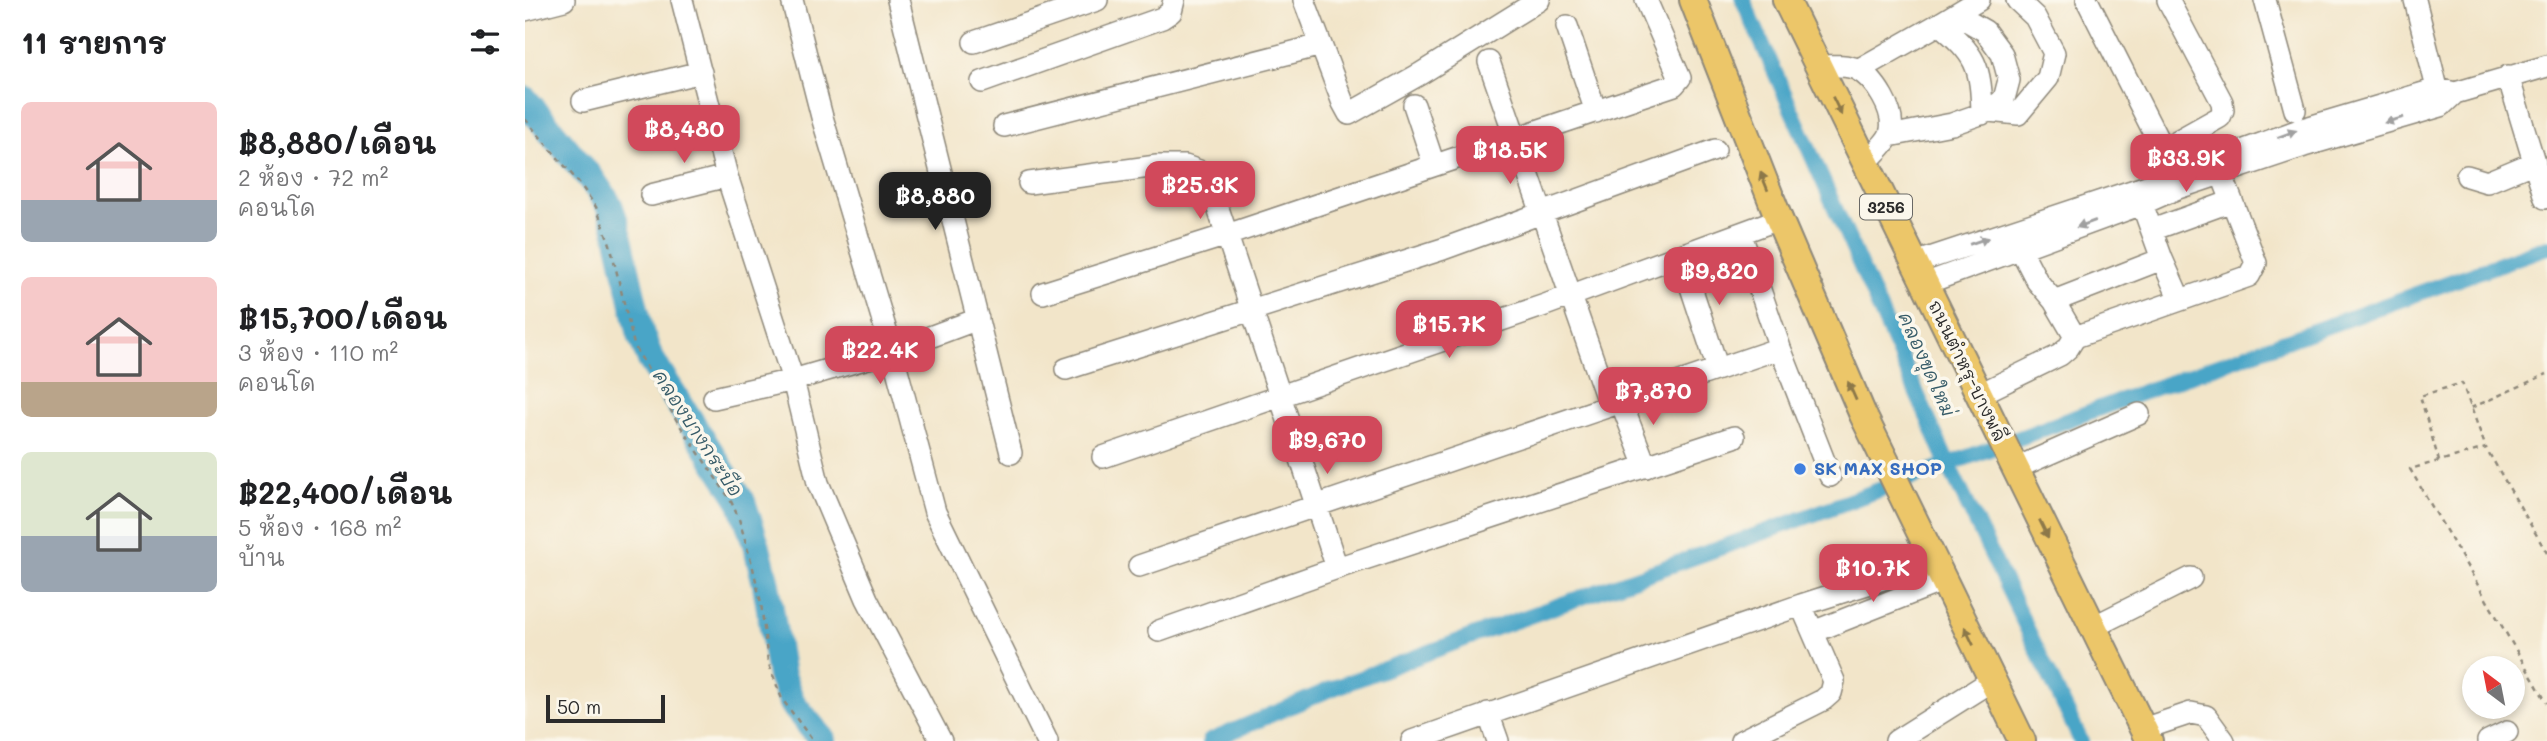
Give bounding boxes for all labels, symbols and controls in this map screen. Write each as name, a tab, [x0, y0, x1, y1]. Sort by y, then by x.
text: 11 รายการ	[21, 22, 167, 62]
icon: filters	[466, 23, 504, 61]
one-way arrow	[1831, 96, 1842, 116]
pin: ฿8,480	[627, 106, 741, 165]
text: ฿8,480	[644, 113, 724, 143]
one-way arrow	[2383, 115, 2404, 125]
text: ฿8,880/เดือน	[238, 122, 436, 162]
pin: ฿18.5K	[1453, 127, 1567, 186]
one-way arrow	[2276, 129, 2297, 140]
icon: home	[77, 130, 161, 214]
text: ฿18.5K	[1472, 134, 1548, 164]
pin: ฿33.9K	[2129, 134, 2243, 194]
text: ฿33.9K	[2146, 142, 2226, 172]
text: 2 ห้อง · 72 m²	[238, 162, 388, 192]
pin: ฿25.3K	[1143, 162, 1257, 221]
text: ฿25.3K	[1161, 169, 1239, 199]
one-way arrow	[1758, 171, 1769, 192]
pin: ฿8,880	[878, 173, 992, 232]
text: ฿8,880	[895, 180, 975, 210]
text: คอนโด	[238, 192, 316, 222]
road number: 3256	[1860, 195, 1912, 220]
one-way arrow	[2075, 219, 2096, 230]
one-way arrow	[1969, 235, 1990, 246]
pin: ฿9,820	[1662, 247, 1776, 307]
text: ฿9,820	[1680, 255, 1758, 285]
street label: ถนนตำหรุ-บางพลี	[1921, 296, 2013, 446]
text: ฿15,700/เดือน	[238, 297, 447, 337]
pin: ฿15.7K	[1392, 300, 1506, 360]
icon: home	[77, 305, 161, 389]
text: ฿15.7K	[1412, 308, 1486, 338]
water label: คลองขุดใหม่	[1891, 308, 1962, 422]
pin: ฿22.4K	[823, 326, 937, 386]
text: ฿22.4K	[841, 334, 919, 364]
text: 3 ห้อง · 110 m²	[238, 337, 398, 367]
water label: คลองบางกระบือ	[648, 364, 749, 501]
text: คอนโด	[238, 367, 316, 397]
pin: ฿7,870	[1596, 368, 1710, 427]
text: ฿7,870	[1614, 375, 1692, 405]
one-way arrow	[1846, 381, 1858, 401]
pin: ฿9,670	[1270, 416, 1384, 476]
text: ฿9,670	[1288, 424, 1366, 454]
place label: SK MAX SHOP	[1814, 456, 1942, 480]
marker: SK MAX SHOP	[1792, 461, 1808, 477]
text: ฿22,400/เดือน	[238, 472, 452, 512]
icon: home	[77, 480, 161, 564]
text: 5 ห้อง · 168 m²	[238, 512, 401, 542]
one-way arrow	[2038, 519, 2049, 539]
text: บ้าน	[238, 542, 285, 572]
pin: ฿10.7K	[1816, 544, 1930, 604]
text: ฿10.7K	[1835, 552, 1911, 582]
one-way arrow	[1964, 626, 1975, 646]
north arrow	[2462, 656, 2525, 719]
map controls	[2462, 656, 2525, 719]
scale bar	[546, 692, 665, 724]
text: 50 m	[557, 694, 601, 719]

